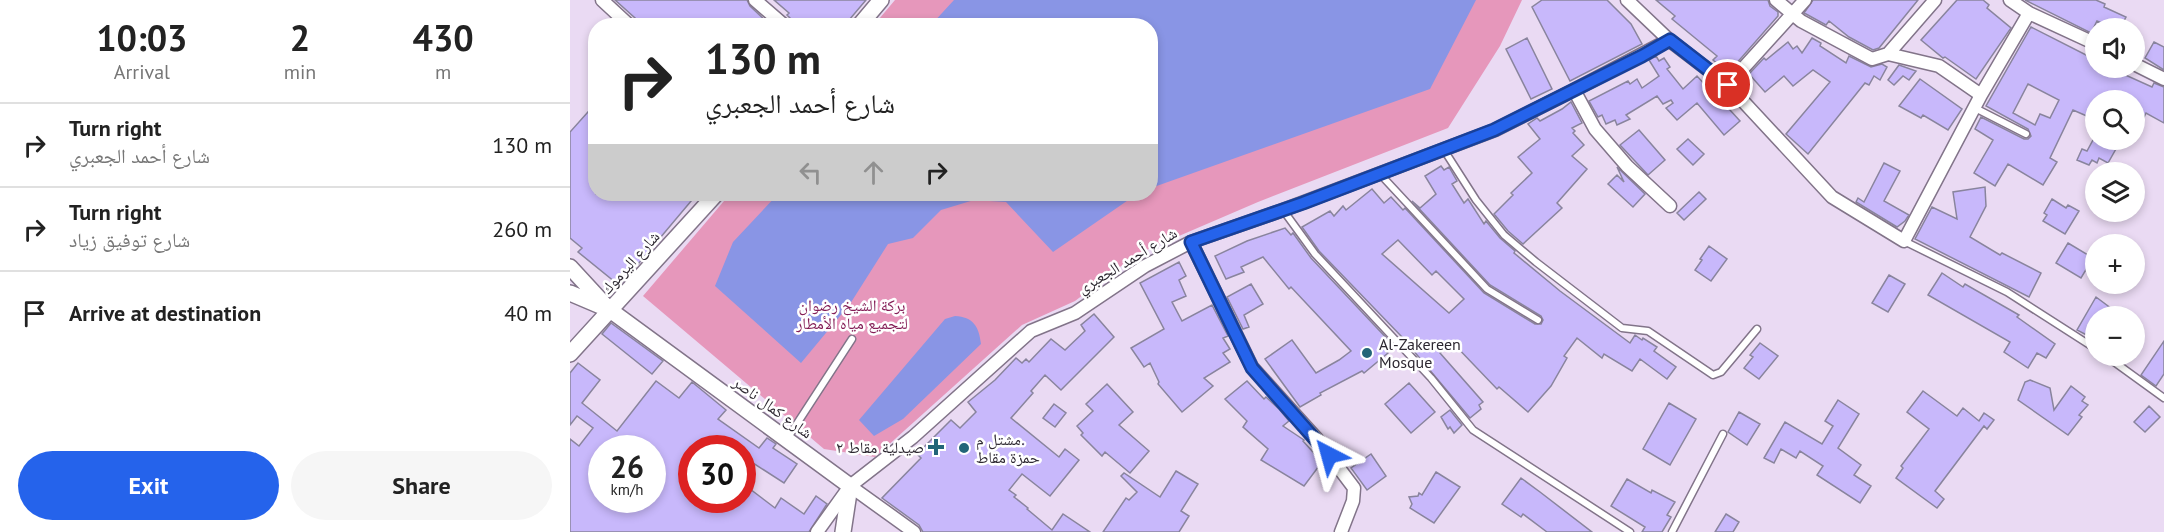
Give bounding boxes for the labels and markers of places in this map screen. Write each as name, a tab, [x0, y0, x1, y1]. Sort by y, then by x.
pin	[1702, 59, 1753, 110]
place label: Al-Zakereen Mosque	[1379, 334, 1461, 372]
marker: Al-Zakereen Mosque	[1360, 346, 1374, 360]
place label: مشتل م. حمزة مقاط	[976, 429, 1040, 467]
place label: صيدلية مقاط ٢	[836, 437, 924, 457]
marker: صيدلية مقاط ٢	[929, 440, 943, 454]
marker: مشتل م. حمزة مقاط	[957, 441, 971, 455]

